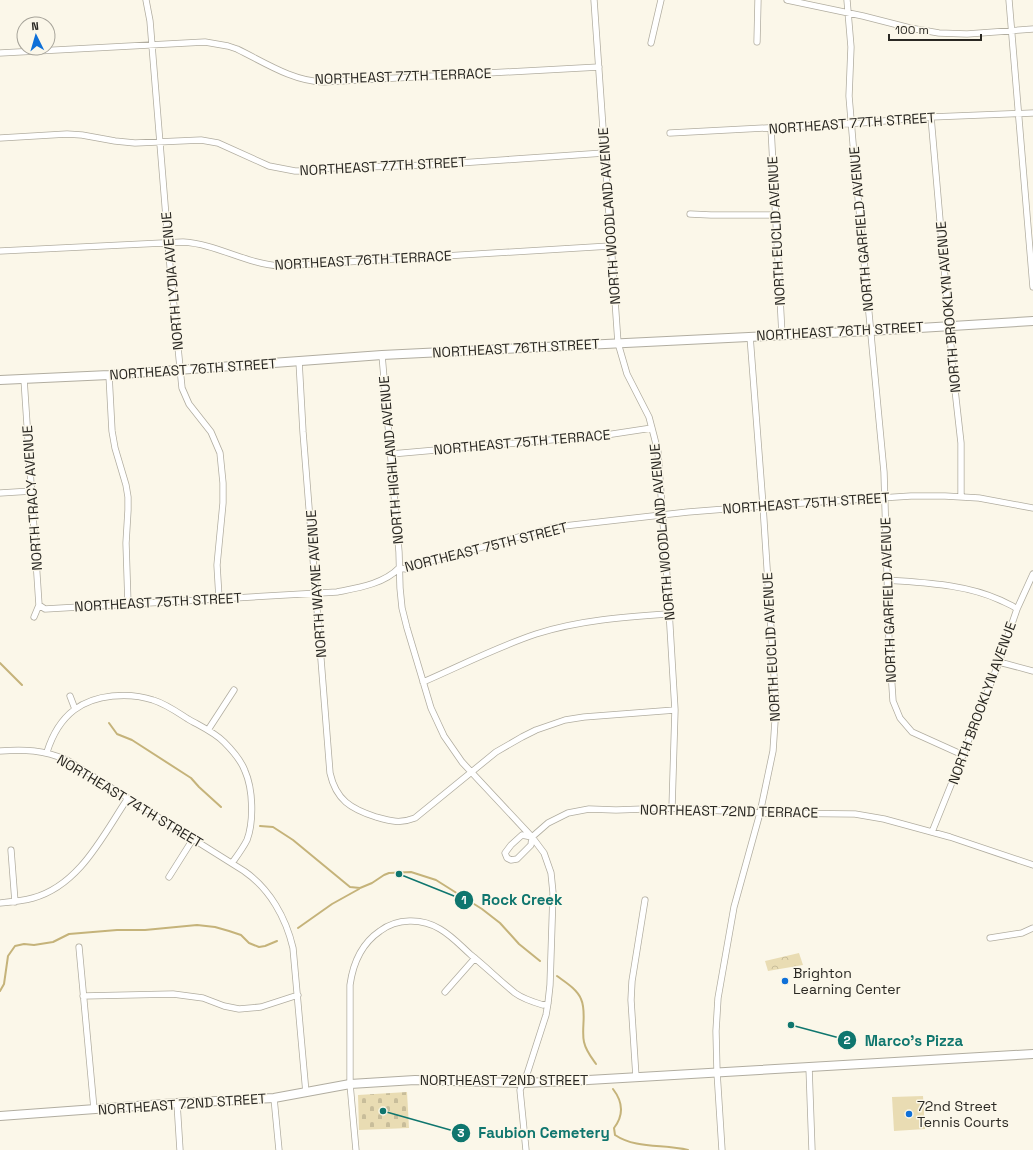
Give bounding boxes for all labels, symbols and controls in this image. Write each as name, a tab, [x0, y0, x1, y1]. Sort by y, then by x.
north arrow	[16, 16, 56, 56]
scale bar	[889, 16, 981, 42]
text: N	[31, 19, 39, 33]
text: 100 m	[895, 22, 929, 38]
street label: NORTHEAST 77TH TERRACE	[314, 64, 492, 88]
street label: NORTHEAST 77TH STREET	[768, 108, 936, 138]
street label: NORTH WOODLAND AVENUE	[594, 127, 624, 305]
street label: NORTH GARFIELD AVENUE	[845, 146, 877, 312]
street label: NORTHEAST 77TH STREET	[299, 153, 467, 179]
street label: NORTH EUCLID AVENUE	[763, 156, 789, 306]
street label: NORTH LYDIA AVENUE	[157, 211, 187, 351]
street label: NORTH BROOKLYN AVENUE	[932, 220, 964, 393]
street label: NORTHEAST 76TH TERRACE	[274, 246, 452, 274]
street label: NORTHEAST 76TH STREET	[756, 318, 924, 344]
street label: NORTHEAST 76TH STREET	[432, 335, 600, 361]
street label: NORTHEAST 76TH STREET	[109, 354, 277, 384]
street label: NORTH HIGHLAND AVENUE	[375, 375, 407, 545]
street label: NORTH TRACY AVENUE	[18, 425, 46, 571]
street label: NORTHEAST 75TH TERRACE	[433, 425, 611, 459]
street label: NORTH WOODLAND AVENUE	[645, 443, 679, 621]
street label: NORTHEAST 75TH STREET	[722, 488, 890, 518]
street label: NORTH WAYNE AVENUE	[302, 509, 330, 659]
street label: NORTH GARFIELD AVENUE	[876, 517, 900, 683]
street label: NORTHEAST 75TH STREET	[403, 518, 569, 576]
street label: NORTH EUCLID AVENUE	[758, 572, 784, 722]
street label: NORTHEAST 75TH STREET	[74, 589, 242, 615]
street label: NORTH BROOKLYN AVENUE	[944, 619, 1020, 787]
street label: NORTHEAST 74TH STREET	[54, 750, 206, 852]
street label: NORTHEAST 72ND TERRACE	[640, 800, 818, 822]
callout: Rock Creek	[454, 887, 571, 914]
text: Rock Creek	[482, 890, 563, 909]
text: 1	[461, 892, 467, 908]
place label: Brighton Learning Center	[793, 964, 901, 998]
marker: Brighton Learning Center	[780, 976, 790, 986]
callout: Marco's Pizza	[837, 1027, 971, 1054]
text: Marco's Pizza	[865, 1031, 964, 1050]
text: 2	[843, 1032, 851, 1048]
street label: NORTHEAST 72ND STREET	[420, 1071, 588, 1089]
street label: NORTHEAST 72ND STREET	[97, 1089, 267, 1119]
place label: 72nd Street Tennis Courts	[917, 1097, 1009, 1131]
marker: 72nd Street Tennis Courts	[904, 1109, 914, 1119]
callout: Faubion Cemetery	[451, 1120, 618, 1147]
text: Faubion Cemetery	[478, 1123, 610, 1142]
text: 3	[457, 1125, 465, 1141]

